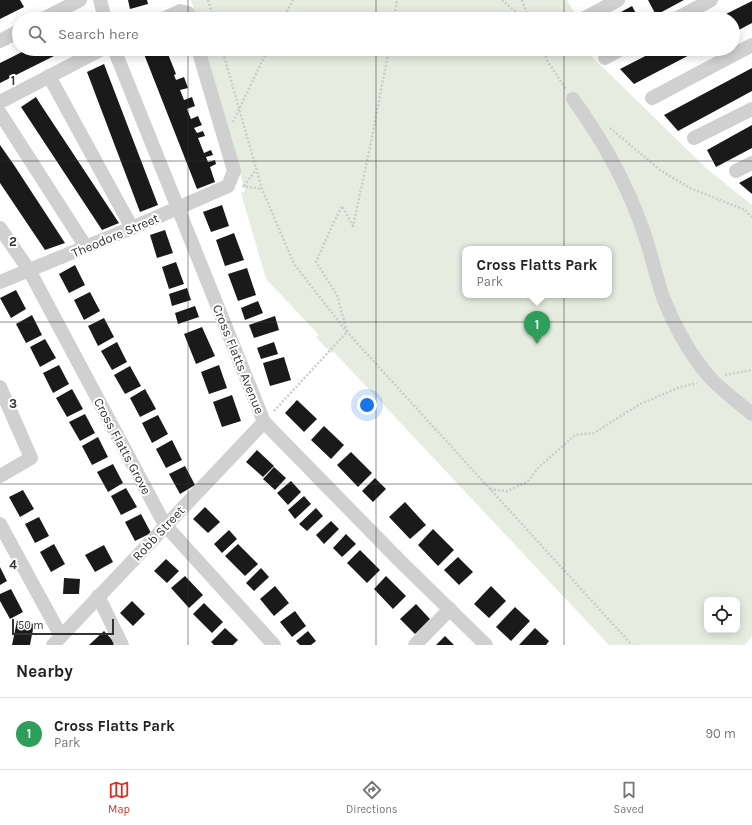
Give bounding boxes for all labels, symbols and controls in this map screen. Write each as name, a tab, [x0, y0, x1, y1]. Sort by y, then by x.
search box	[12, 12, 740, 56]
icon: search	[26, 23, 48, 45]
text: Search here	[58, 25, 139, 43]
text: 1	[11, 73, 15, 88]
street label: Theodore Street	[69, 210, 161, 261]
text: 2	[9, 234, 17, 249]
popup	[462, 246, 612, 298]
text: Cross Flatts Park	[477, 256, 597, 274]
text: Park	[477, 274, 503, 289]
street label: Cross Flatts Avenue	[210, 302, 267, 416]
pin: 1	[524, 311, 550, 344]
street label: Cross Flatts Grove	[91, 395, 154, 497]
your location	[357, 395, 377, 415]
text: 3	[9, 396, 17, 411]
street label: Robb Street	[129, 503, 188, 564]
text: 4	[9, 557, 17, 572]
map controls	[704, 597, 740, 633]
button: locate	[704, 597, 740, 633]
scale bar	[12, 617, 114, 636]
text: 50 m	[18, 619, 44, 632]
text: Nearby	[16, 661, 73, 681]
text: Cross Flatts Park	[54, 717, 175, 735]
text: 1	[27, 726, 31, 741]
text: 90 m	[705, 726, 736, 741]
text: Park	[54, 735, 80, 750]
tab: Map	[108, 779, 130, 816]
tab: Directions	[346, 779, 398, 816]
tab: Saved	[614, 779, 644, 816]

